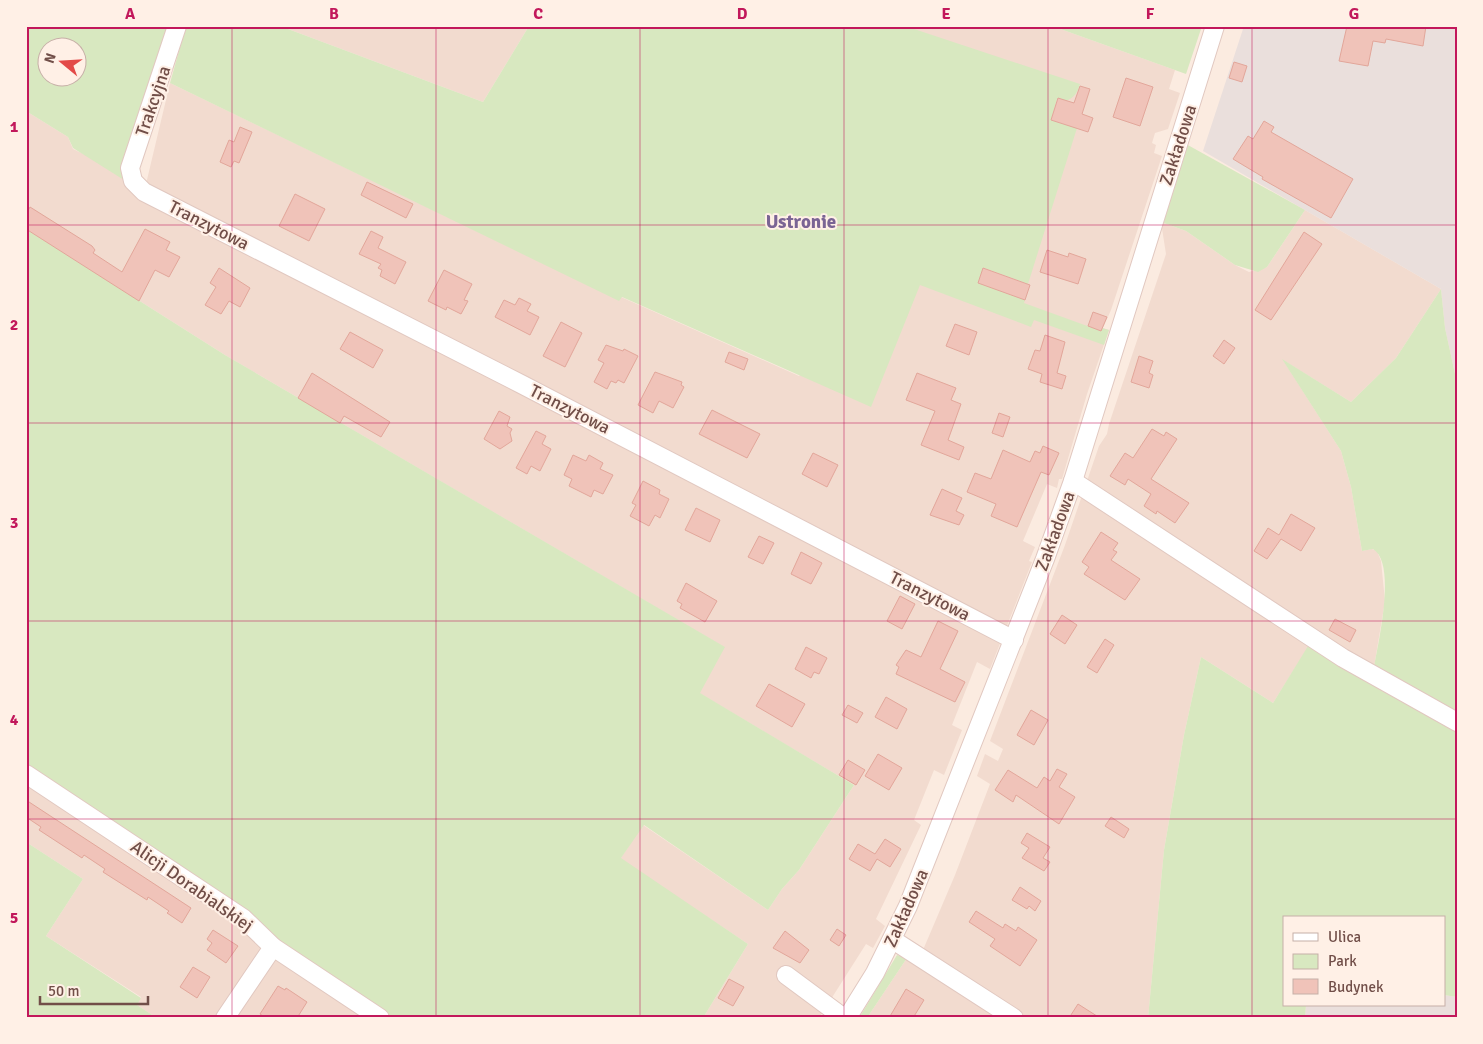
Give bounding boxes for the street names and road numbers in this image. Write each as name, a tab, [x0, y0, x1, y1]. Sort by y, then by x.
street label: Trakcyjna	[131, 63, 175, 139]
street label: Zakładowa	[1155, 102, 1201, 188]
street label: Tranzytowa	[165, 195, 253, 255]
street label: Tranzytowa	[526, 379, 614, 439]
street label: Zakładowa	[1030, 488, 1080, 574]
street label: Tranzytowa	[886, 566, 974, 626]
street label: Alicji Dorabialskiej	[126, 836, 258, 936]
street label: Zakładowa	[879, 865, 933, 951]

